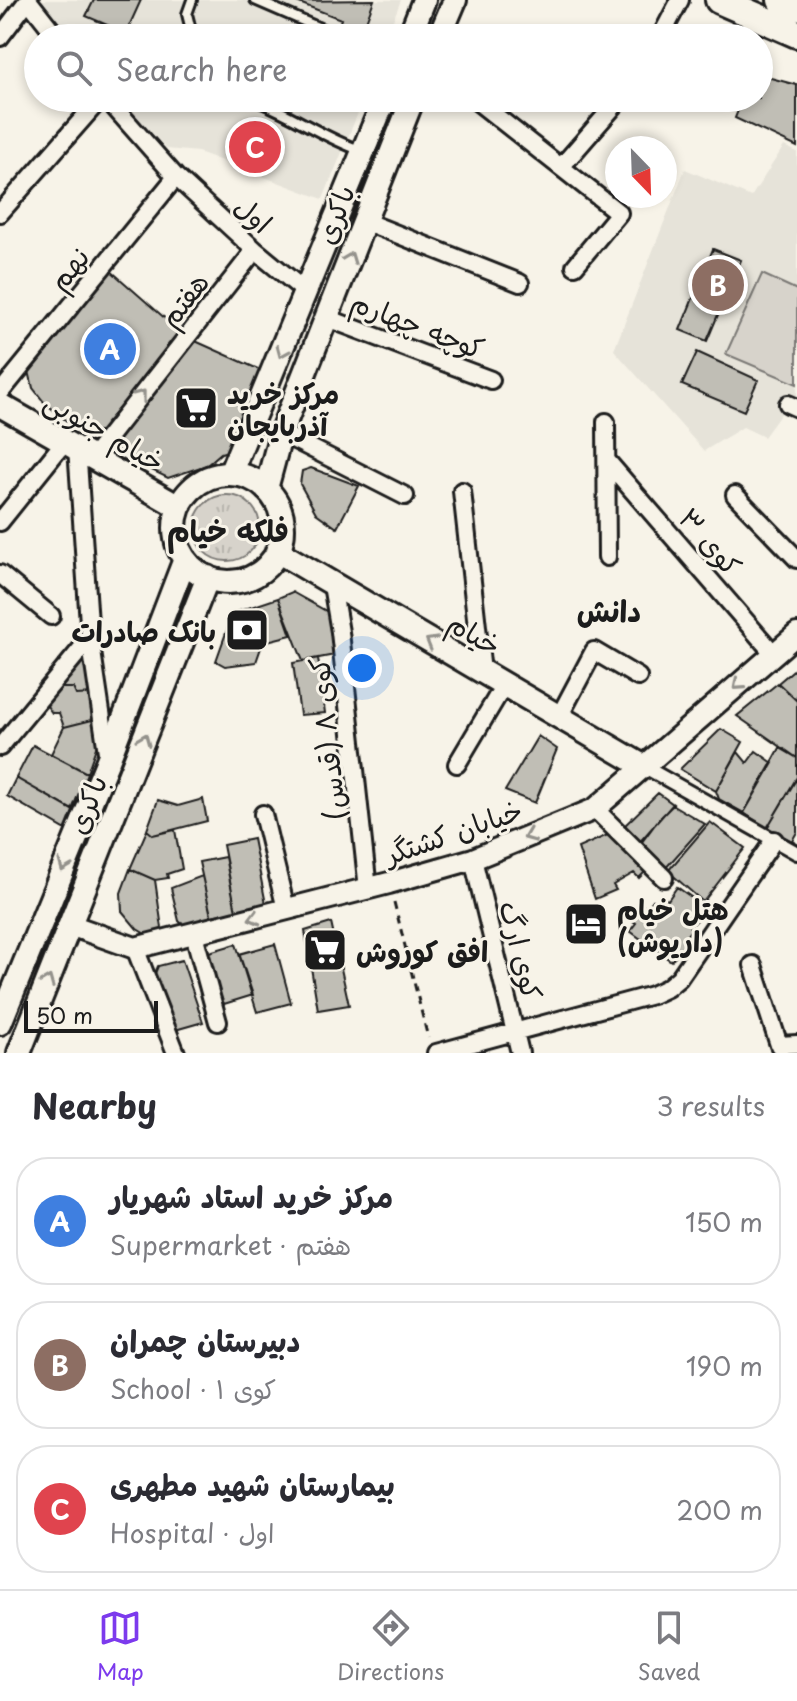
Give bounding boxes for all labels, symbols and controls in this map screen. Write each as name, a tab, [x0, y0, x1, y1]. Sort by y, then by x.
search box	[24, 24, 773, 112]
icon: search	[52, 46, 96, 90]
text: Search here	[116, 46, 288, 91]
pin: C	[229, 117, 281, 177]
north arrow	[605, 136, 677, 208]
street label: باکری	[303, 178, 365, 250]
street label: اول	[225, 185, 283, 243]
street label: نهم	[37, 237, 101, 301]
one-way arrow	[340, 252, 357, 266]
pin: B	[692, 255, 744, 315]
street label: هفتم	[148, 262, 220, 337]
street label: کوچه چهارم	[344, 279, 491, 371]
pin: A	[84, 319, 136, 379]
one-way arrow	[275, 344, 291, 358]
place label: مرکز خرید آذربایجان	[227, 371, 339, 446]
street label: خیام جنوبی	[36, 378, 173, 484]
supermarket icon: مرکز خرید آذربایجان	[172, 384, 220, 432]
one-way arrow	[131, 389, 145, 404]
street label: کوی ۳	[669, 497, 753, 585]
district label: فلکه خیام	[167, 507, 289, 554]
district label: دانش	[577, 587, 641, 632]
street label: خیام	[439, 600, 510, 667]
bank icon: بانک صادرات	[223, 606, 271, 654]
place label: بانک صادرات	[72, 609, 216, 652]
one-way arrow	[425, 636, 440, 652]
your location	[342, 648, 382, 688]
street label: کوی ۸ (قدس)	[296, 656, 356, 822]
one-way arrow	[732, 675, 747, 690]
one-way arrow	[134, 733, 151, 747]
street label: باکری	[55, 768, 117, 840]
street label: خیابان کشتگر	[376, 787, 528, 875]
one-way arrow	[523, 826, 537, 843]
one-way arrow	[58, 858, 74, 872]
place label: هتل خیام (داریوش)	[617, 887, 729, 962]
street label: کوی ارگ	[489, 896, 555, 1004]
hotel icon: هتل خیام (داریوش)	[562, 900, 610, 948]
one-way arrow	[247, 909, 261, 925]
supermarket icon: افق کوروش	[301, 926, 349, 974]
place label: افق کوروش	[356, 929, 488, 972]
one-way arrow	[38, 975, 55, 989]
scale bar	[24, 997, 158, 1033]
text: 50 m	[36, 998, 93, 1031]
text: Nearby	[32, 1079, 157, 1131]
text: 3 results	[657, 1086, 765, 1125]
text: مرکز خرید استاد شهریار	[110, 1173, 393, 1218]
text: A	[50, 1202, 70, 1241]
text: 150 m	[685, 1202, 763, 1241]
text: Supermarket · هفتم	[110, 1225, 351, 1264]
text: دبیرستان چمران	[110, 1317, 300, 1362]
text: B	[51, 1346, 69, 1385]
text: 190 m	[686, 1346, 763, 1385]
text: School · کوی ۱	[110, 1369, 276, 1408]
text: بیمارستان شهید مطهری	[110, 1461, 395, 1506]
text: C	[50, 1490, 70, 1529]
text: 200 m	[676, 1490, 763, 1529]
text: Hospital · اول	[110, 1513, 274, 1552]
tab: Map	[97, 1606, 144, 1687]
tab: Directions	[337, 1606, 444, 1687]
tab: Saved	[638, 1606, 700, 1687]

